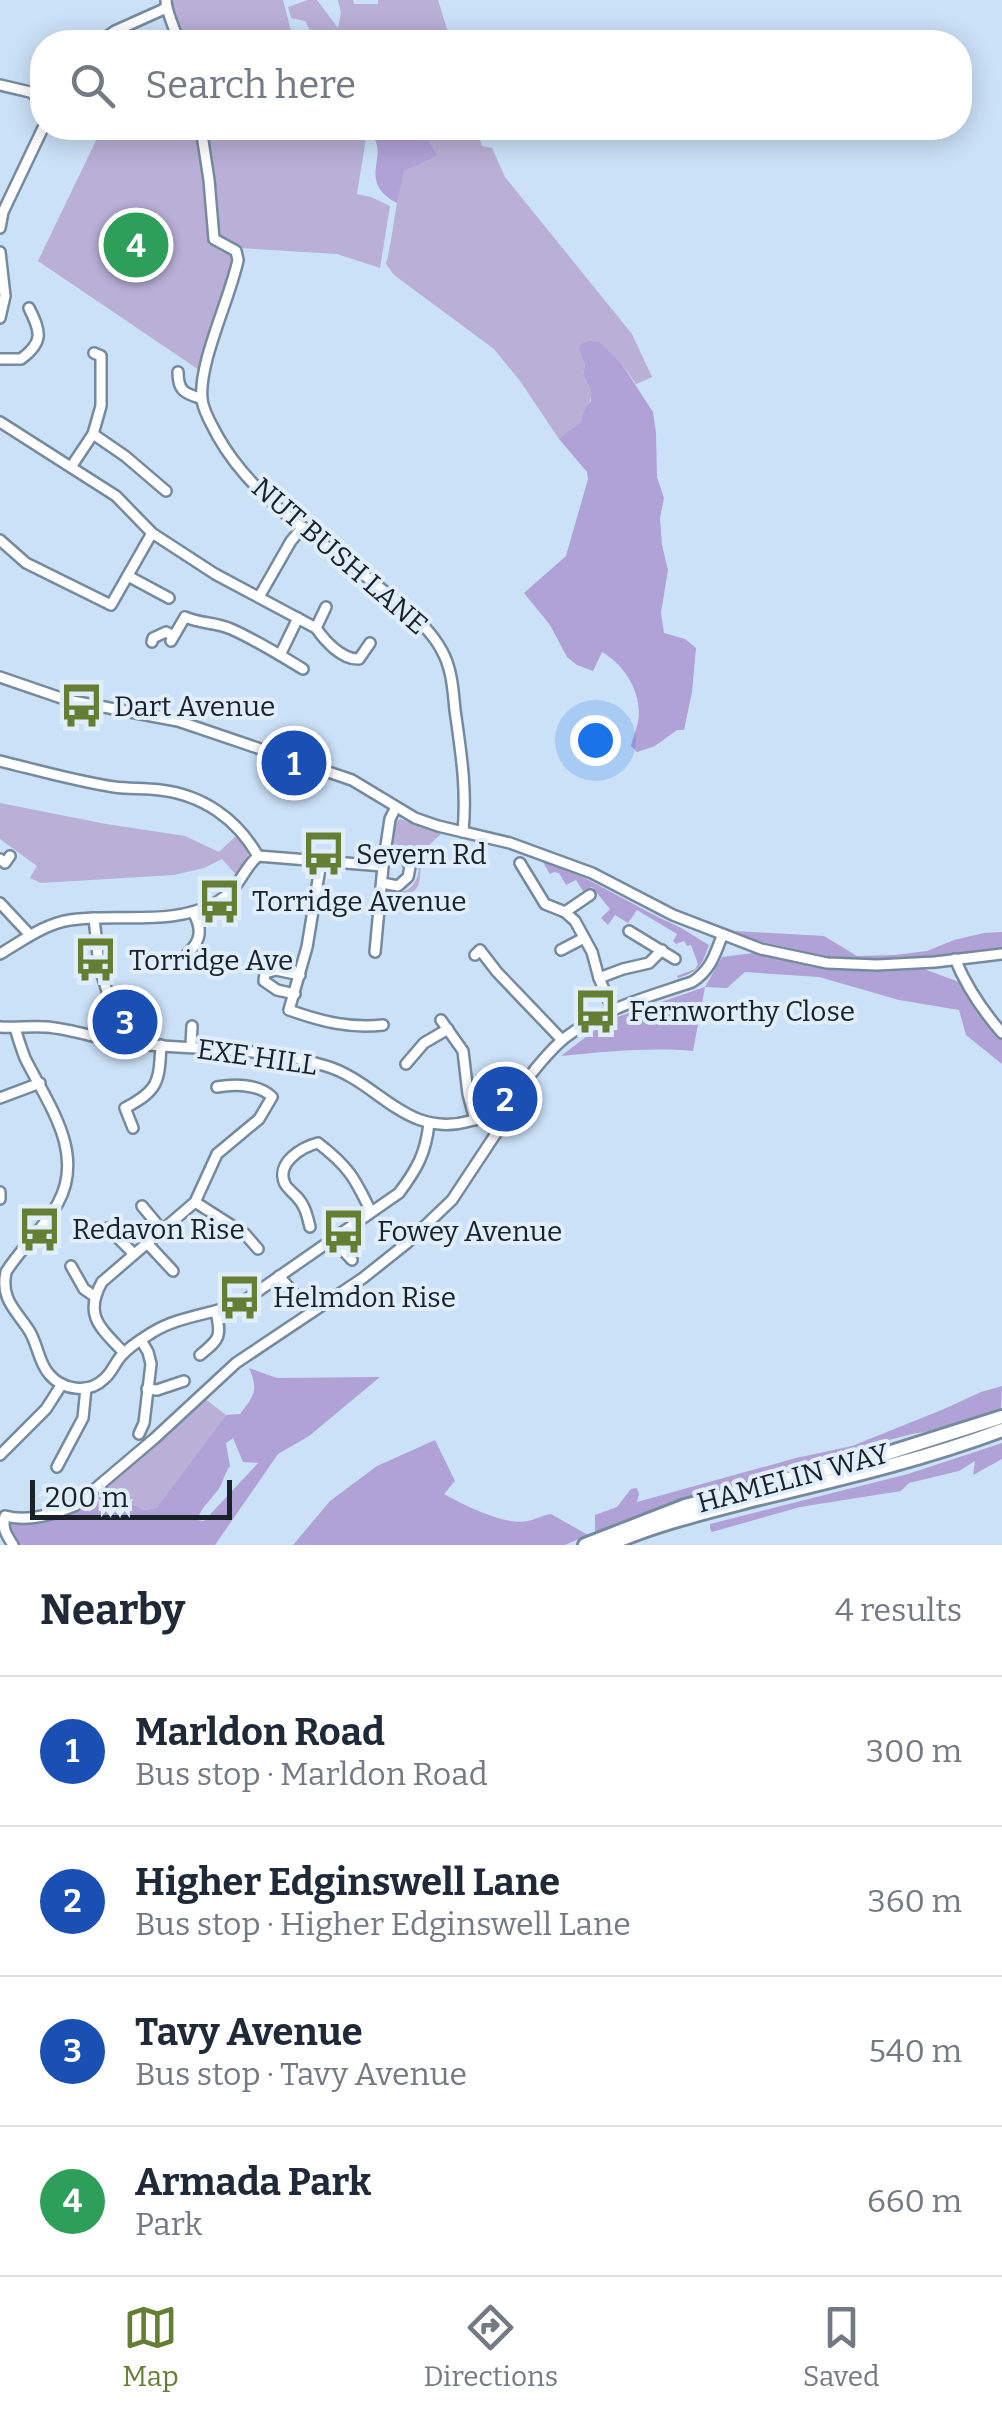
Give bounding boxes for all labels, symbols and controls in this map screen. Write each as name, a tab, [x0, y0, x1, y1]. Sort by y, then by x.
search box	[30, 30, 972, 140]
icon: search	[65, 58, 120, 113]
text: Search here	[145, 62, 356, 108]
pin: 4	[104, 208, 168, 282]
street label: NUT BUSH LANE	[246, 471, 434, 641]
bus stop icon: Dart Avenue	[57, 682, 105, 730]
place label: Dart Avenue	[114, 690, 275, 723]
your location	[570, 715, 621, 766]
pin: 1	[262, 726, 326, 800]
bus stop icon: Severn Rd	[299, 830, 347, 878]
place label: Severn Rd	[356, 838, 487, 871]
bus stop icon: Torridge Avenue	[195, 877, 243, 925]
place label: Torridge Avenue	[252, 885, 467, 918]
bus stop icon: Torridge Ave	[72, 936, 120, 984]
place label: Torridge Ave	[129, 944, 293, 977]
pin: 3	[92, 984, 158, 1060]
bus stop icon: Fernworthy Close	[572, 987, 620, 1035]
place label: Fernworthy Close	[629, 995, 855, 1028]
street label: EXE HILL	[195, 1032, 319, 1082]
pin: 2	[472, 1062, 538, 1136]
bus stop icon: Redavon Rise	[15, 1205, 63, 1253]
bus stop icon: Fowey Avenue	[320, 1207, 368, 1255]
place label: Redavon Rise	[72, 1213, 245, 1246]
place label: Fowey Avenue	[377, 1215, 562, 1248]
bus stop icon: Helmdon Rise	[216, 1273, 264, 1321]
place label: Helmdon Rise	[273, 1281, 456, 1314]
street label: HAMELIN WAY	[693, 1436, 893, 1519]
scale bar	[30, 1475, 232, 1520]
text: 200 m	[45, 1481, 128, 1514]
text: Nearby	[40, 1585, 185, 1635]
text: 4 results	[835, 1591, 962, 1629]
text: Marldon Road	[135, 1709, 385, 1755]
text: 1	[66, 1732, 79, 1770]
text: 300 m	[866, 1732, 962, 1770]
text: Bus stop · Marldon Road	[135, 1755, 488, 1793]
text: Higher Edginswell Lane	[135, 1859, 560, 1905]
text: 2	[63, 1882, 82, 1920]
text: 360 m	[868, 1882, 962, 1920]
text: Bus stop · Higher Edginswell Lane	[135, 1905, 631, 1943]
text: Tavy Avenue	[135, 2009, 363, 2055]
text: 3	[63, 2032, 82, 2070]
text: 540 m	[869, 2032, 962, 2070]
text: Bus stop · Tavy Avenue	[135, 2055, 467, 2093]
text: Armada Park	[135, 2159, 371, 2205]
text: 4	[63, 2182, 82, 2220]
text: 660 m	[867, 2182, 962, 2220]
text: Park	[135, 2205, 202, 2243]
tab: Map	[122, 2300, 179, 2393]
tab: Directions	[423, 2300, 558, 2393]
tab: Saved	[803, 2300, 880, 2393]

